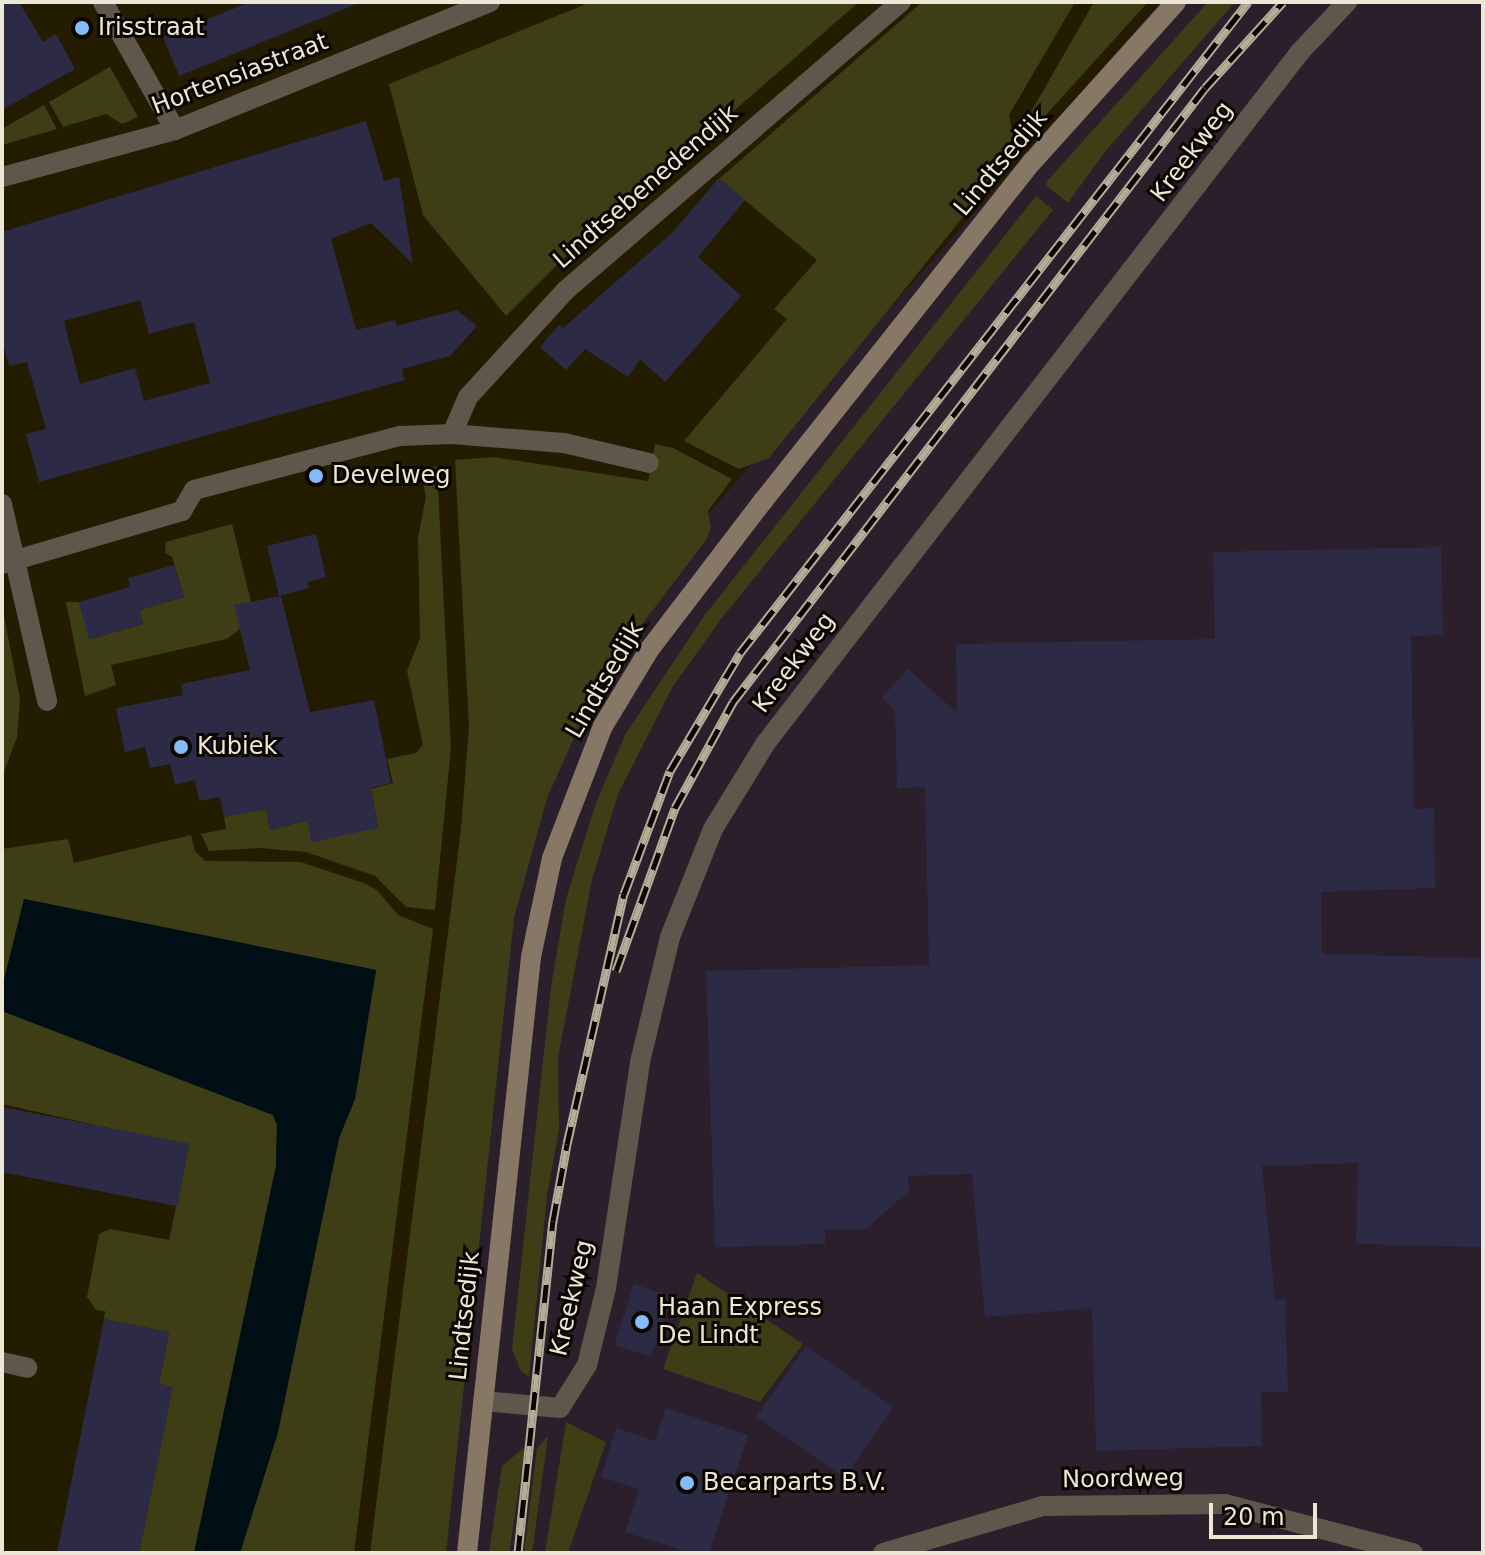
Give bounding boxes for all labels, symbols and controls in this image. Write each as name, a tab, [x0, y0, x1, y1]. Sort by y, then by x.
place label: Irisstraat	[98, 14, 205, 42]
marker: Irisstraat	[73, 19, 91, 37]
street label: Hortensiastraat	[148, 27, 332, 121]
street label: Kreekweg	[1145, 96, 1239, 208]
street label: Lindtsebenedendijk	[548, 99, 744, 275]
street label: Lindtsedijk	[948, 104, 1054, 222]
place label: Develweg	[332, 462, 451, 490]
marker: Develweg	[307, 467, 325, 485]
street label: Kreekweg	[747, 607, 841, 719]
street label: Lindtsedijk	[560, 617, 650, 743]
place label: Kubiek	[197, 733, 277, 761]
marker: Kubiek	[172, 738, 190, 756]
street label: Kreekweg	[545, 1237, 599, 1359]
street label: Lindtsedijk	[444, 1250, 486, 1382]
place label: Haan Express De Lindt	[658, 1294, 822, 1350]
marker: Haan Express De Lindt	[633, 1313, 651, 1331]
street label: Noordweg	[1062, 1464, 1184, 1494]
place label: Becarparts B.V.	[703, 1469, 886, 1497]
marker: Becarparts B.V.	[678, 1474, 696, 1492]
scale bar	[1213, 1487, 1321, 1537]
text: 20 m	[1223, 1503, 1285, 1531]

